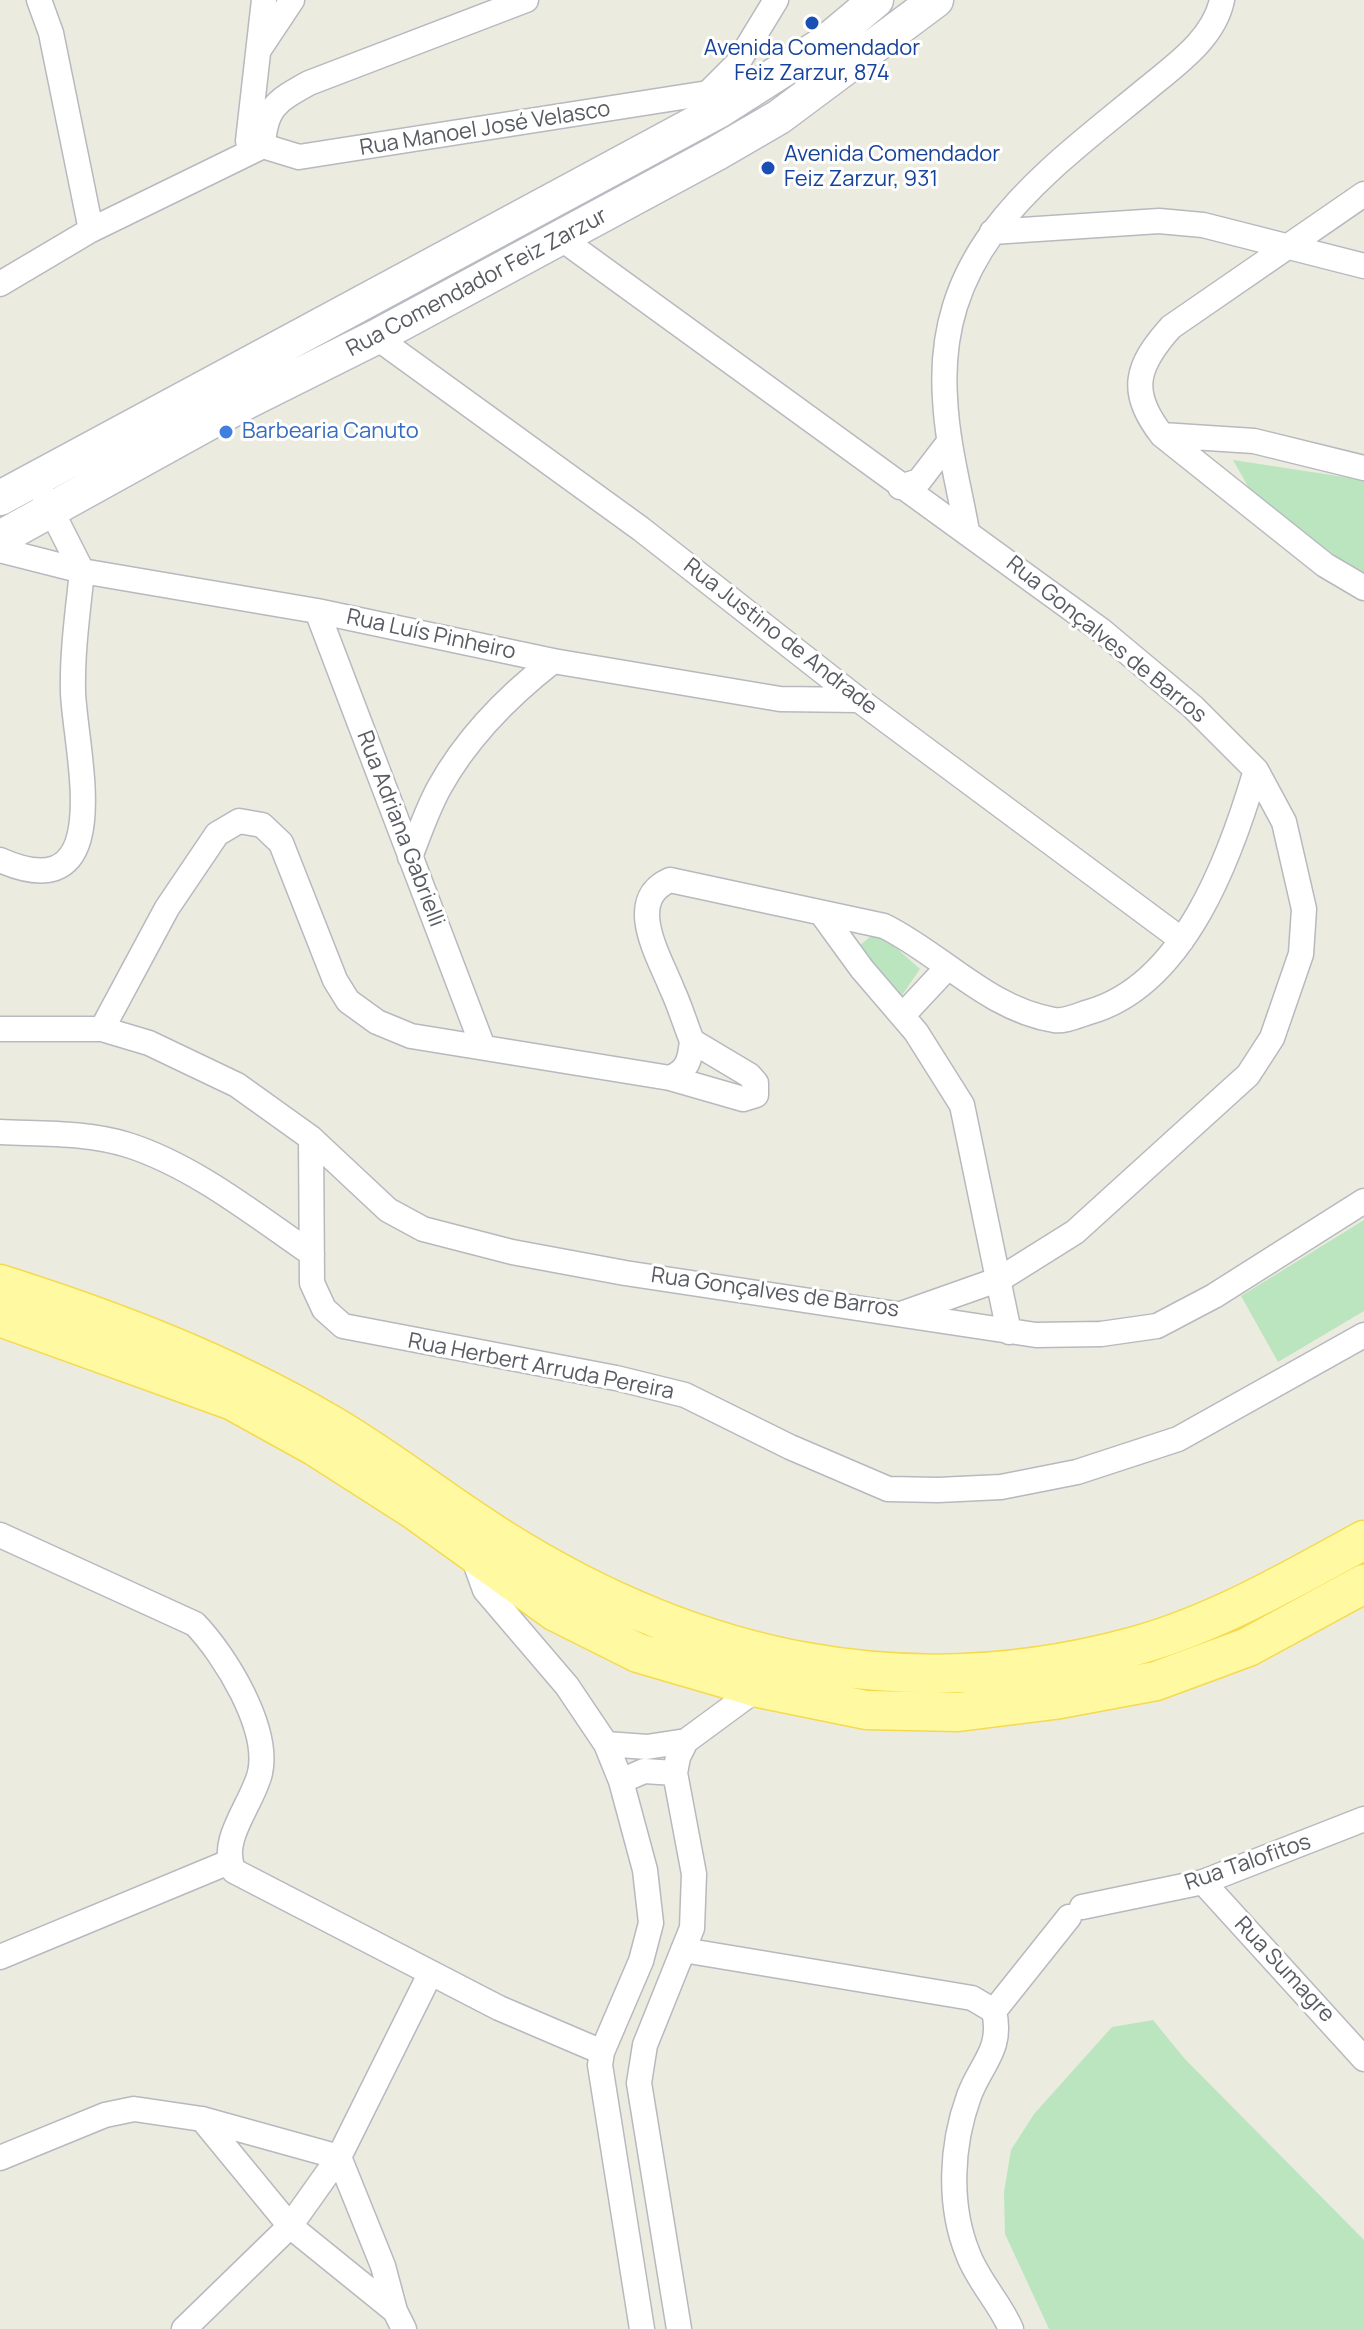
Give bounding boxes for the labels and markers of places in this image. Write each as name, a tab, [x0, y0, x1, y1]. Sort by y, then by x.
marker: Avenida Comendador Feiz Zarzur, 874	[803, 14, 821, 32]
place label: Avenida Comendador Feiz Zarzur, 874	[704, 36, 920, 88]
place label: Avenida Comendador Feiz Zarzur, 931	[784, 142, 1000, 194]
marker: Avenida Comendador Feiz Zarzur, 931	[759, 159, 777, 177]
place label: Barbearia Canuto	[242, 419, 419, 445]
marker: Barbearia Canuto	[217, 423, 235, 441]

